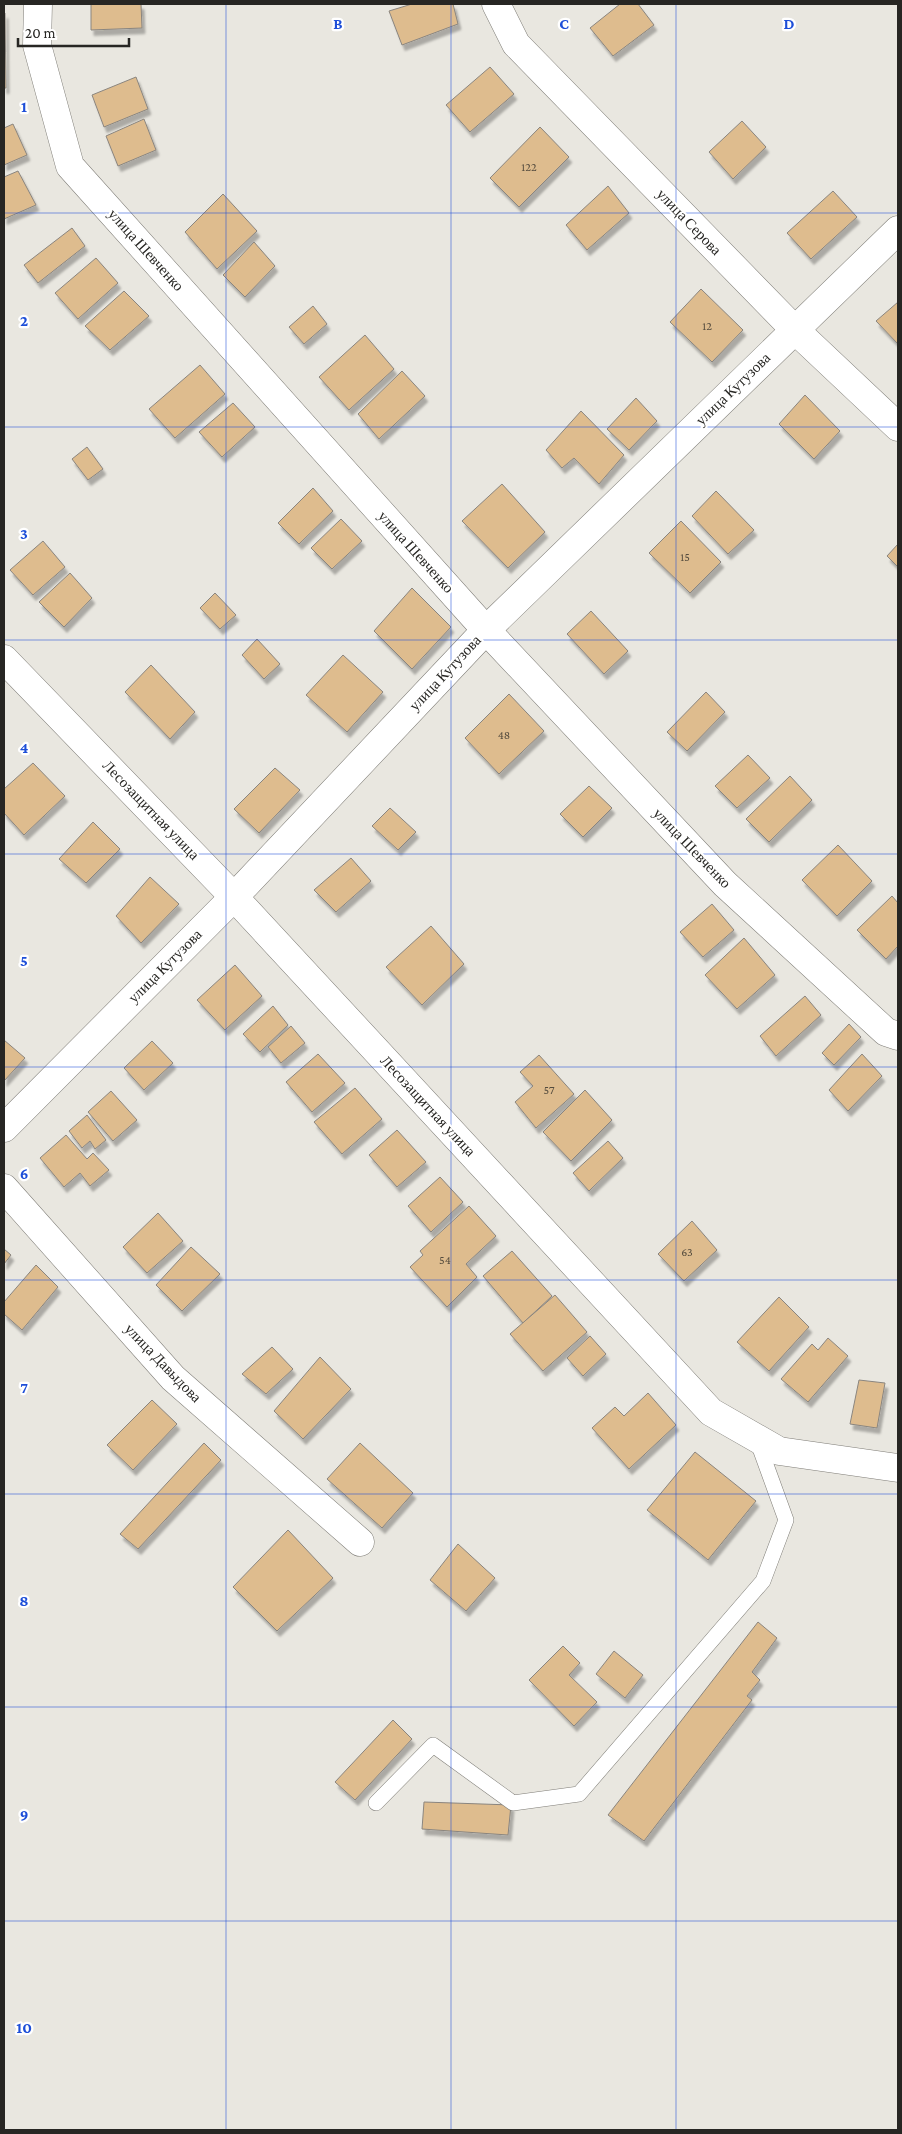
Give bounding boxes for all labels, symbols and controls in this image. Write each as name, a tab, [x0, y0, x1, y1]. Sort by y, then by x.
scale bar	[18, 15, 129, 47]
text: B	[333, 15, 343, 32]
text: C	[559, 15, 569, 32]
text: D	[783, 15, 795, 32]
text: 20 m	[25, 25, 56, 41]
text: 1	[21, 98, 27, 115]
house number: 122	[521, 160, 537, 174]
street label: улица Серова	[654, 186, 725, 258]
street label: улица Шевченко	[105, 206, 187, 294]
text: 2	[20, 312, 28, 329]
house number: 12	[702, 319, 712, 333]
street label: улица Кутузова	[693, 349, 774, 428]
street label: улица Шевченко	[375, 508, 457, 596]
text: 3	[20, 525, 28, 542]
house number: 15	[680, 550, 690, 564]
street label: улица Кутузова	[406, 632, 484, 714]
house number: 48	[498, 728, 510, 742]
text: 4	[20, 739, 29, 756]
street label: Лесозащитная улица	[100, 757, 203, 863]
street label: улица Шевченко	[650, 805, 734, 891]
street label: улица Кутузова	[125, 926, 205, 1006]
text: 5	[20, 952, 28, 969]
street label: Лесозащитная улица	[377, 1052, 479, 1160]
house number: 57	[544, 1083, 555, 1097]
text: 6	[20, 1165, 28, 1182]
house number: 63	[681, 1245, 693, 1259]
house number: 54	[439, 1253, 451, 1267]
street label: улица Давыдова	[122, 1321, 205, 1406]
text: 7	[20, 1379, 28, 1396]
text: 8	[19, 1592, 29, 1609]
text: 9	[20, 1806, 28, 1823]
text: 10	[16, 2019, 32, 2036]

